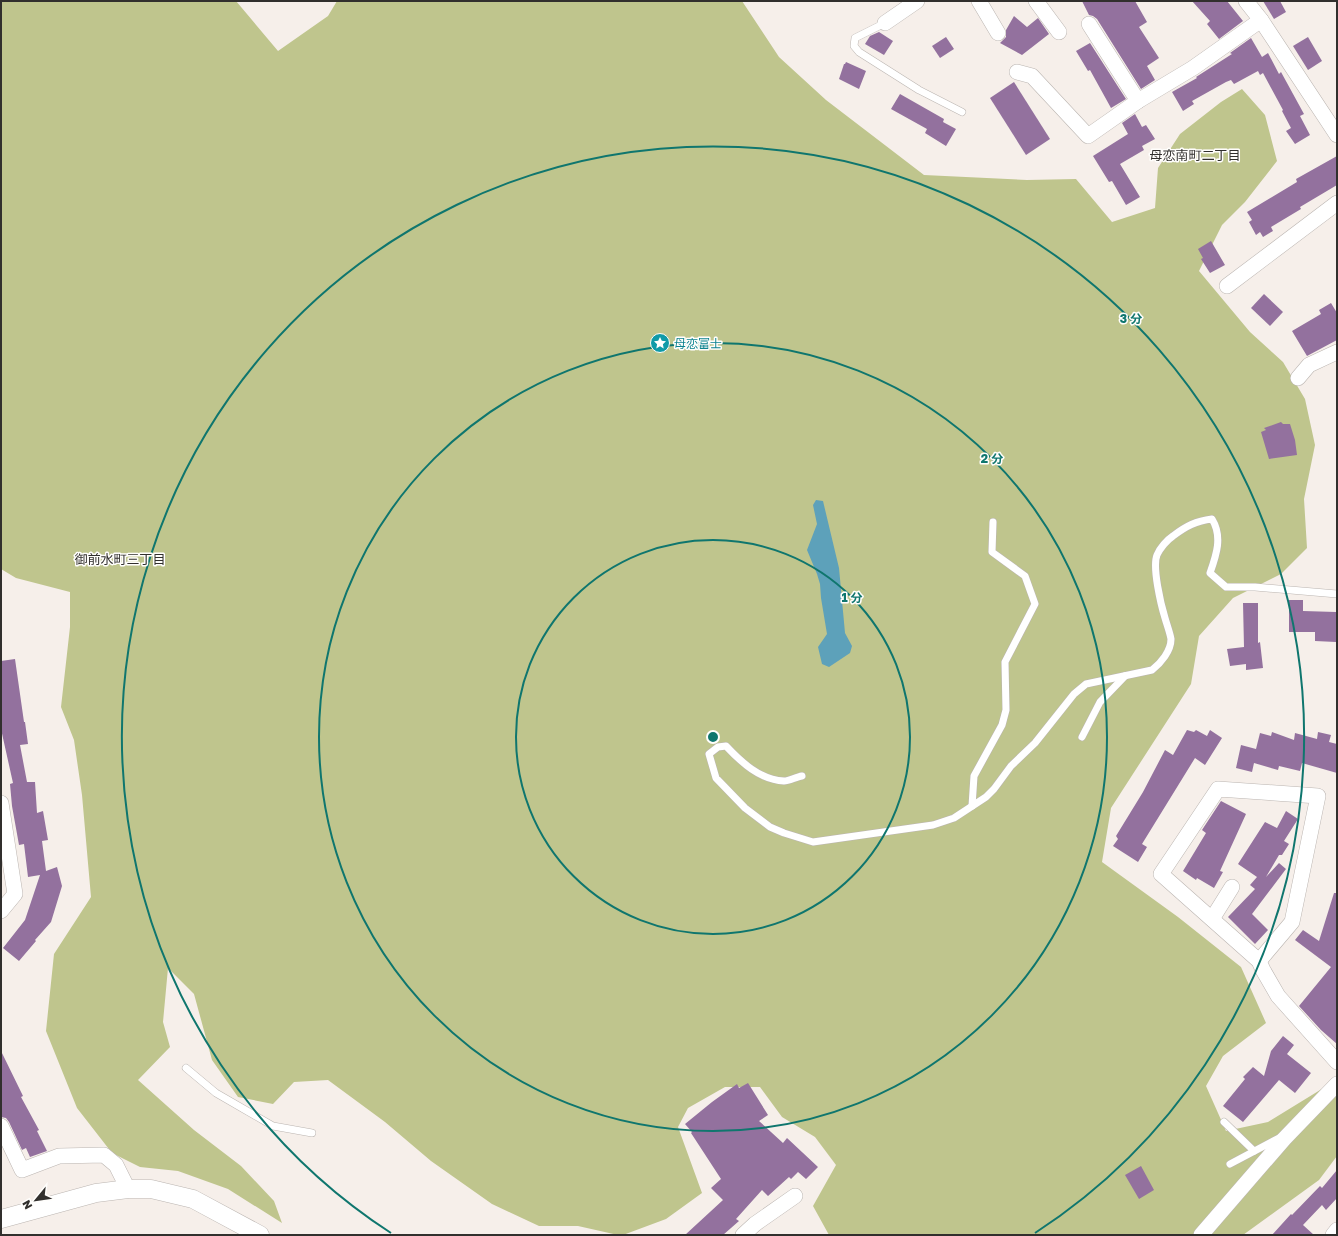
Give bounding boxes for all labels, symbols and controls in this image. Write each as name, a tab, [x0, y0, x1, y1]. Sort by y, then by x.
district label: 母恋南町二丁目	[1149, 147, 1241, 163]
text: 3 分	[1120, 311, 1142, 326]
place icon: 母恋富士	[649, 332, 671, 354]
place label: 母恋富士	[674, 336, 722, 351]
text: 2 分	[981, 451, 1003, 466]
district label: 御前水町三丁目	[74, 551, 166, 567]
text: 1 分	[841, 590, 863, 605]
centre of rings	[706, 730, 720, 744]
north arrow	[16, 1180, 56, 1220]
text: N	[19, 1198, 35, 1212]

